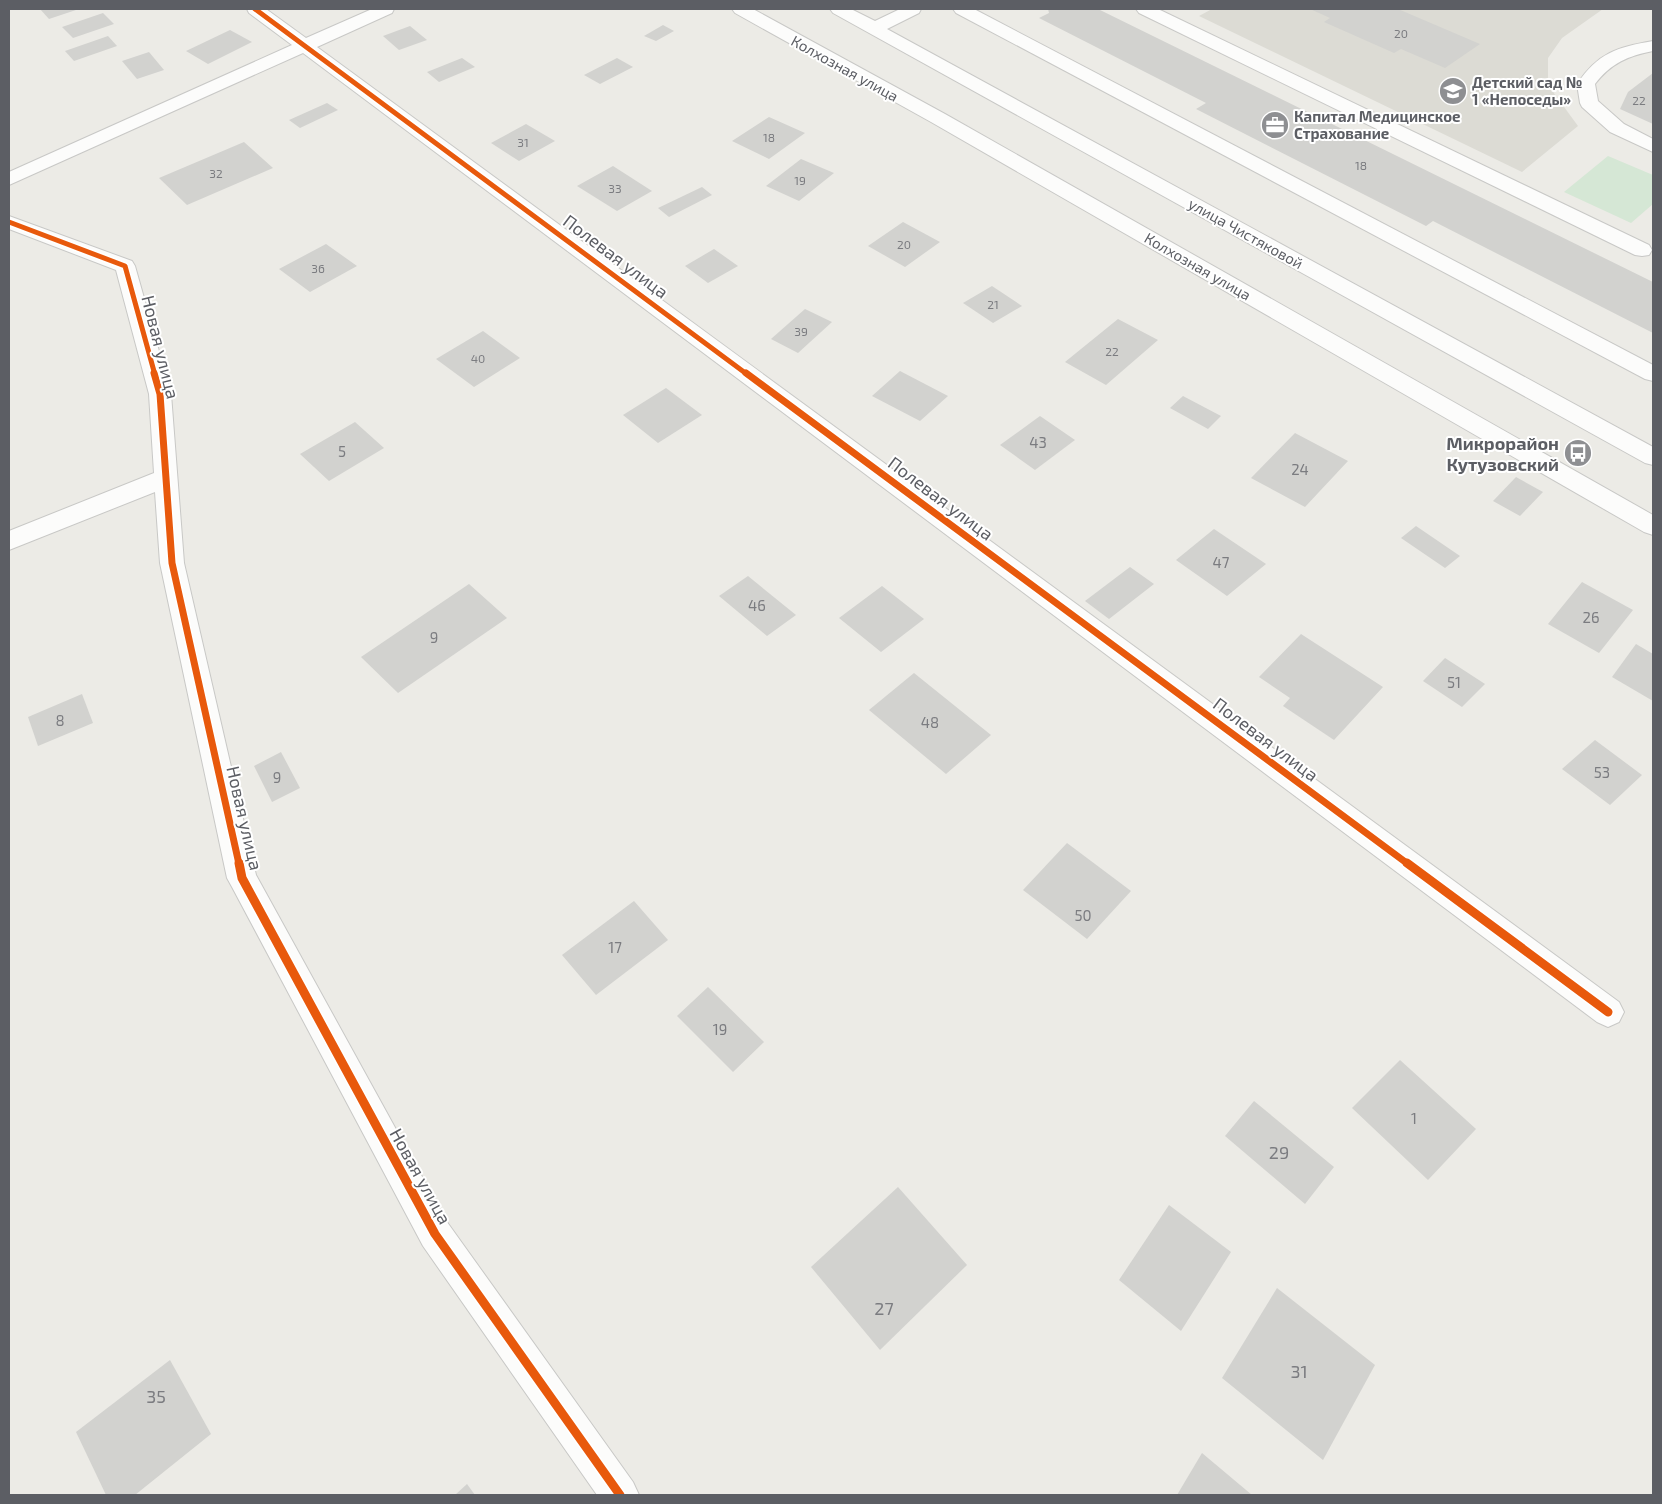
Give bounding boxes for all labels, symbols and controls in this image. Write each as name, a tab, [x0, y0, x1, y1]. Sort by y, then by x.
house number: 20	[1394, 26, 1408, 40]
street label: Колхозная улица	[788, 31, 902, 106]
place label: Детский сад № 1 «Непоседы»	[1472, 73, 1582, 108]
school or university icon: Детский сад № 1 «Непоседы»	[1438, 76, 1468, 106]
house number: 22	[1632, 93, 1646, 107]
place label: Капитал Медицинское Страхование	[1294, 107, 1461, 142]
office icon: Капитал Медицинское Страхование	[1260, 110, 1290, 140]
house number: 18	[763, 130, 775, 144]
house number: 31	[517, 135, 529, 149]
house number: 18	[1355, 158, 1367, 172]
house number: 32	[209, 166, 223, 180]
house number: 19	[794, 173, 806, 187]
house number: 33	[608, 181, 622, 195]
street label: улица Чистяковой	[1185, 194, 1307, 273]
street label: Полевая улица	[559, 209, 673, 303]
street label: Колхозная улица	[1141, 228, 1254, 305]
house number: 20	[897, 237, 911, 251]
house number: 36	[311, 261, 325, 275]
street label: Новая улица	[137, 293, 185, 401]
house number: 21	[987, 297, 999, 311]
house number: 39	[794, 324, 808, 338]
house number: 22	[1105, 344, 1119, 358]
house number: 40	[471, 351, 485, 365]
place label: Микрорайон Кутузовский	[1446, 432, 1559, 475]
house number: 43	[1029, 433, 1047, 451]
bus stop icon: Микрорайон Кутузовский	[1563, 438, 1593, 468]
house number: 5	[338, 442, 346, 460]
street label: Полевая улица	[884, 451, 998, 545]
house number: 24	[1291, 460, 1309, 478]
house number: 47	[1213, 553, 1230, 571]
house number: 46	[748, 596, 766, 614]
house number: 26	[1582, 608, 1600, 626]
house number: 9	[430, 628, 438, 646]
house number: 51	[1447, 673, 1461, 691]
street label: Полевая улица	[1209, 692, 1323, 786]
house number: 8	[55, 711, 65, 729]
house number: 48	[921, 713, 939, 731]
house number: 53	[1594, 763, 1610, 781]
street label: Новая улица	[222, 764, 268, 872]
house number: 9	[273, 768, 281, 786]
house number: 50	[1074, 906, 1092, 924]
house number: 17	[608, 938, 622, 956]
house number: 19	[713, 1020, 727, 1038]
house number: 1	[1411, 1109, 1417, 1127]
street label: Новая улица	[386, 1124, 456, 1228]
house number: 29	[1269, 1141, 1289, 1163]
house number: 27	[874, 1297, 894, 1319]
house number: 31	[1290, 1360, 1308, 1382]
house number: 35	[146, 1385, 166, 1407]

